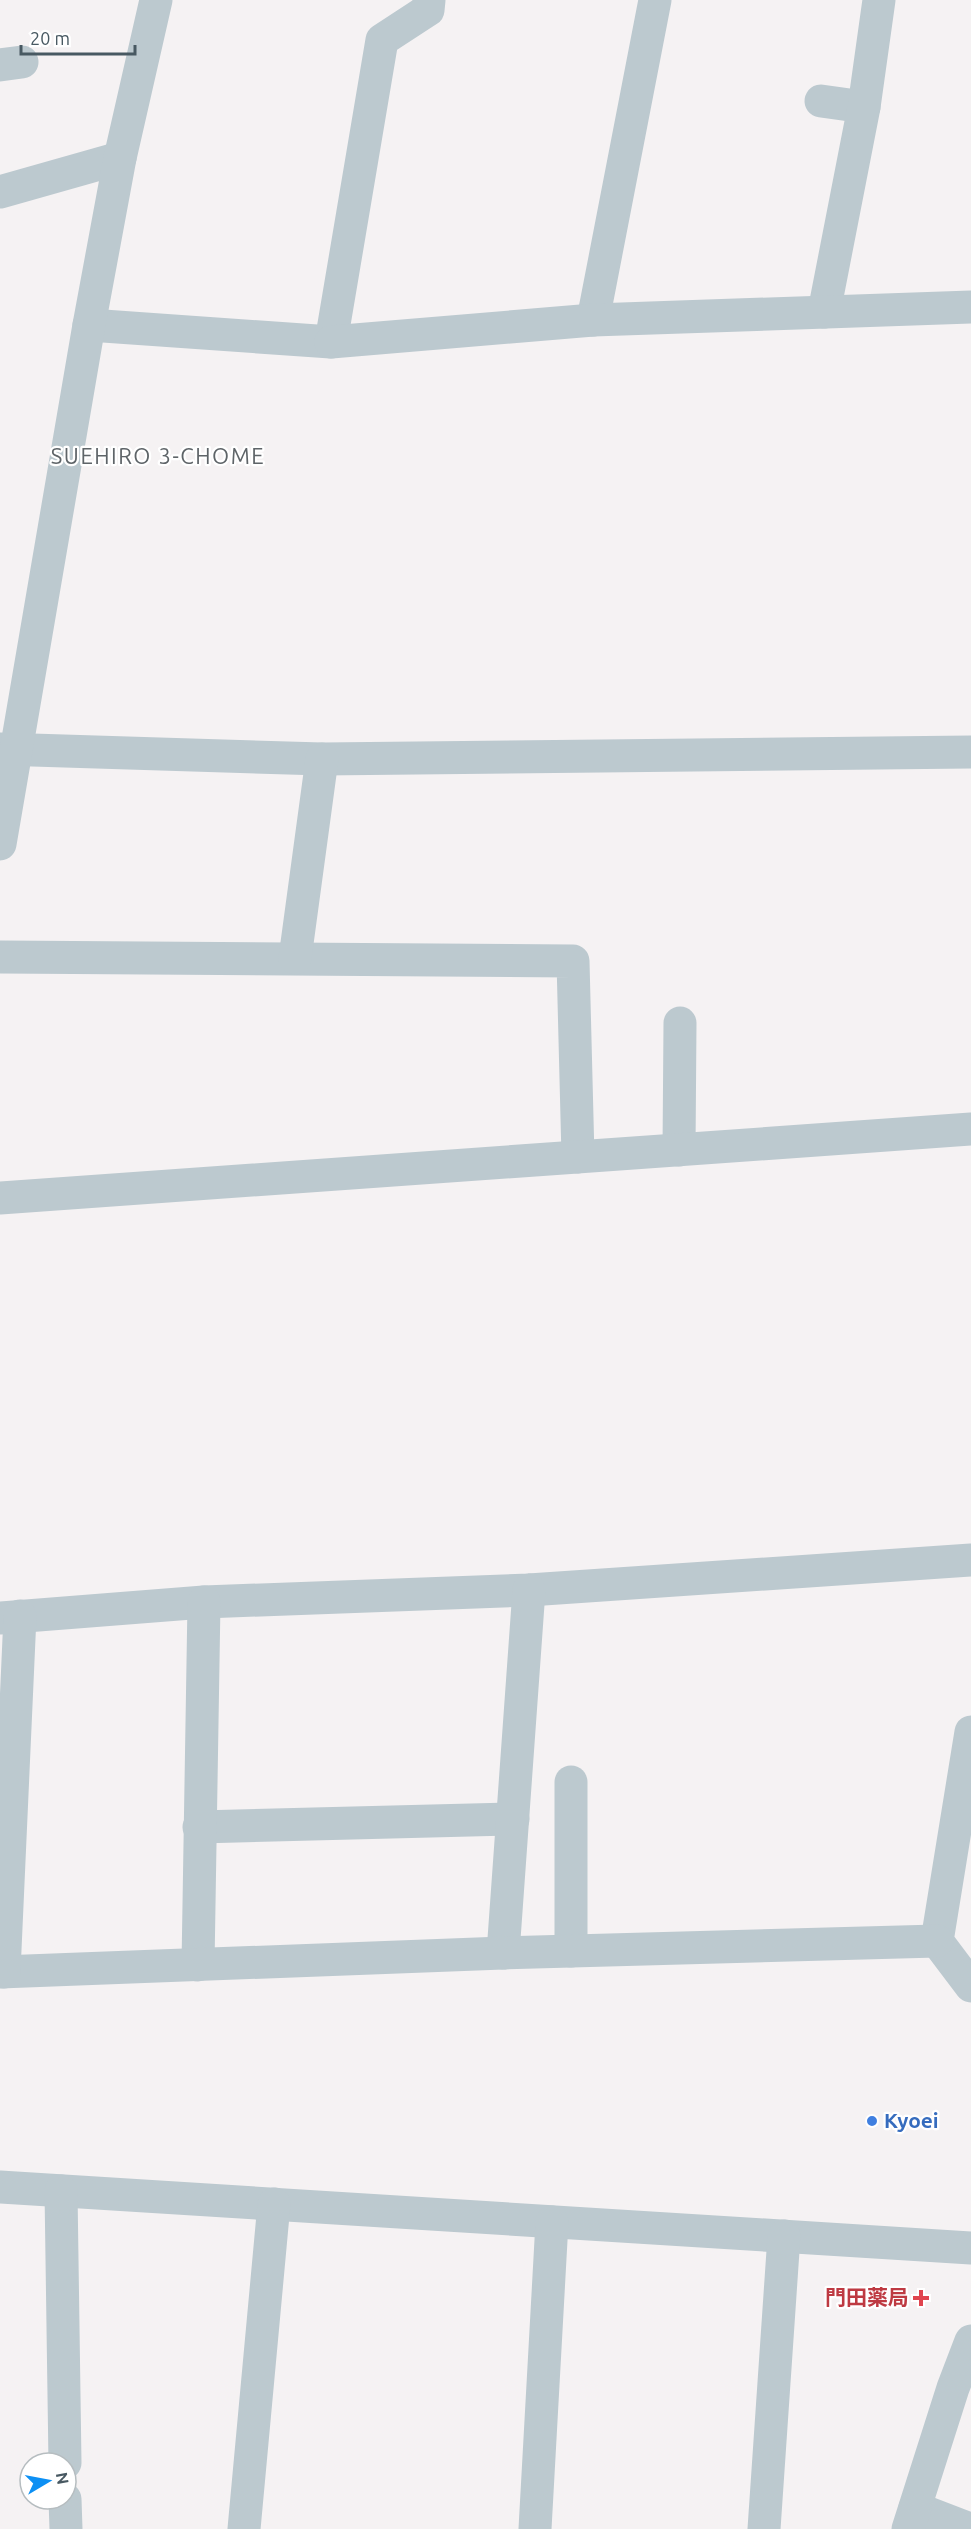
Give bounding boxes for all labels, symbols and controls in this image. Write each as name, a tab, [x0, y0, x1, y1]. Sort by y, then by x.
scale bar	[21, 18, 135, 56]
text: 20 m	[30, 28, 70, 48]
district label: SUEHIRO 3-CHOME	[51, 443, 265, 468]
place label: Kyoei	[884, 2108, 939, 2132]
marker: Kyoei	[865, 2114, 879, 2128]
place label: 門田薬局	[825, 2285, 909, 2309]
marker: 門田薬局	[914, 2291, 928, 2305]
north arrow	[18, 2451, 78, 2511]
text: N	[53, 2471, 73, 2486]

